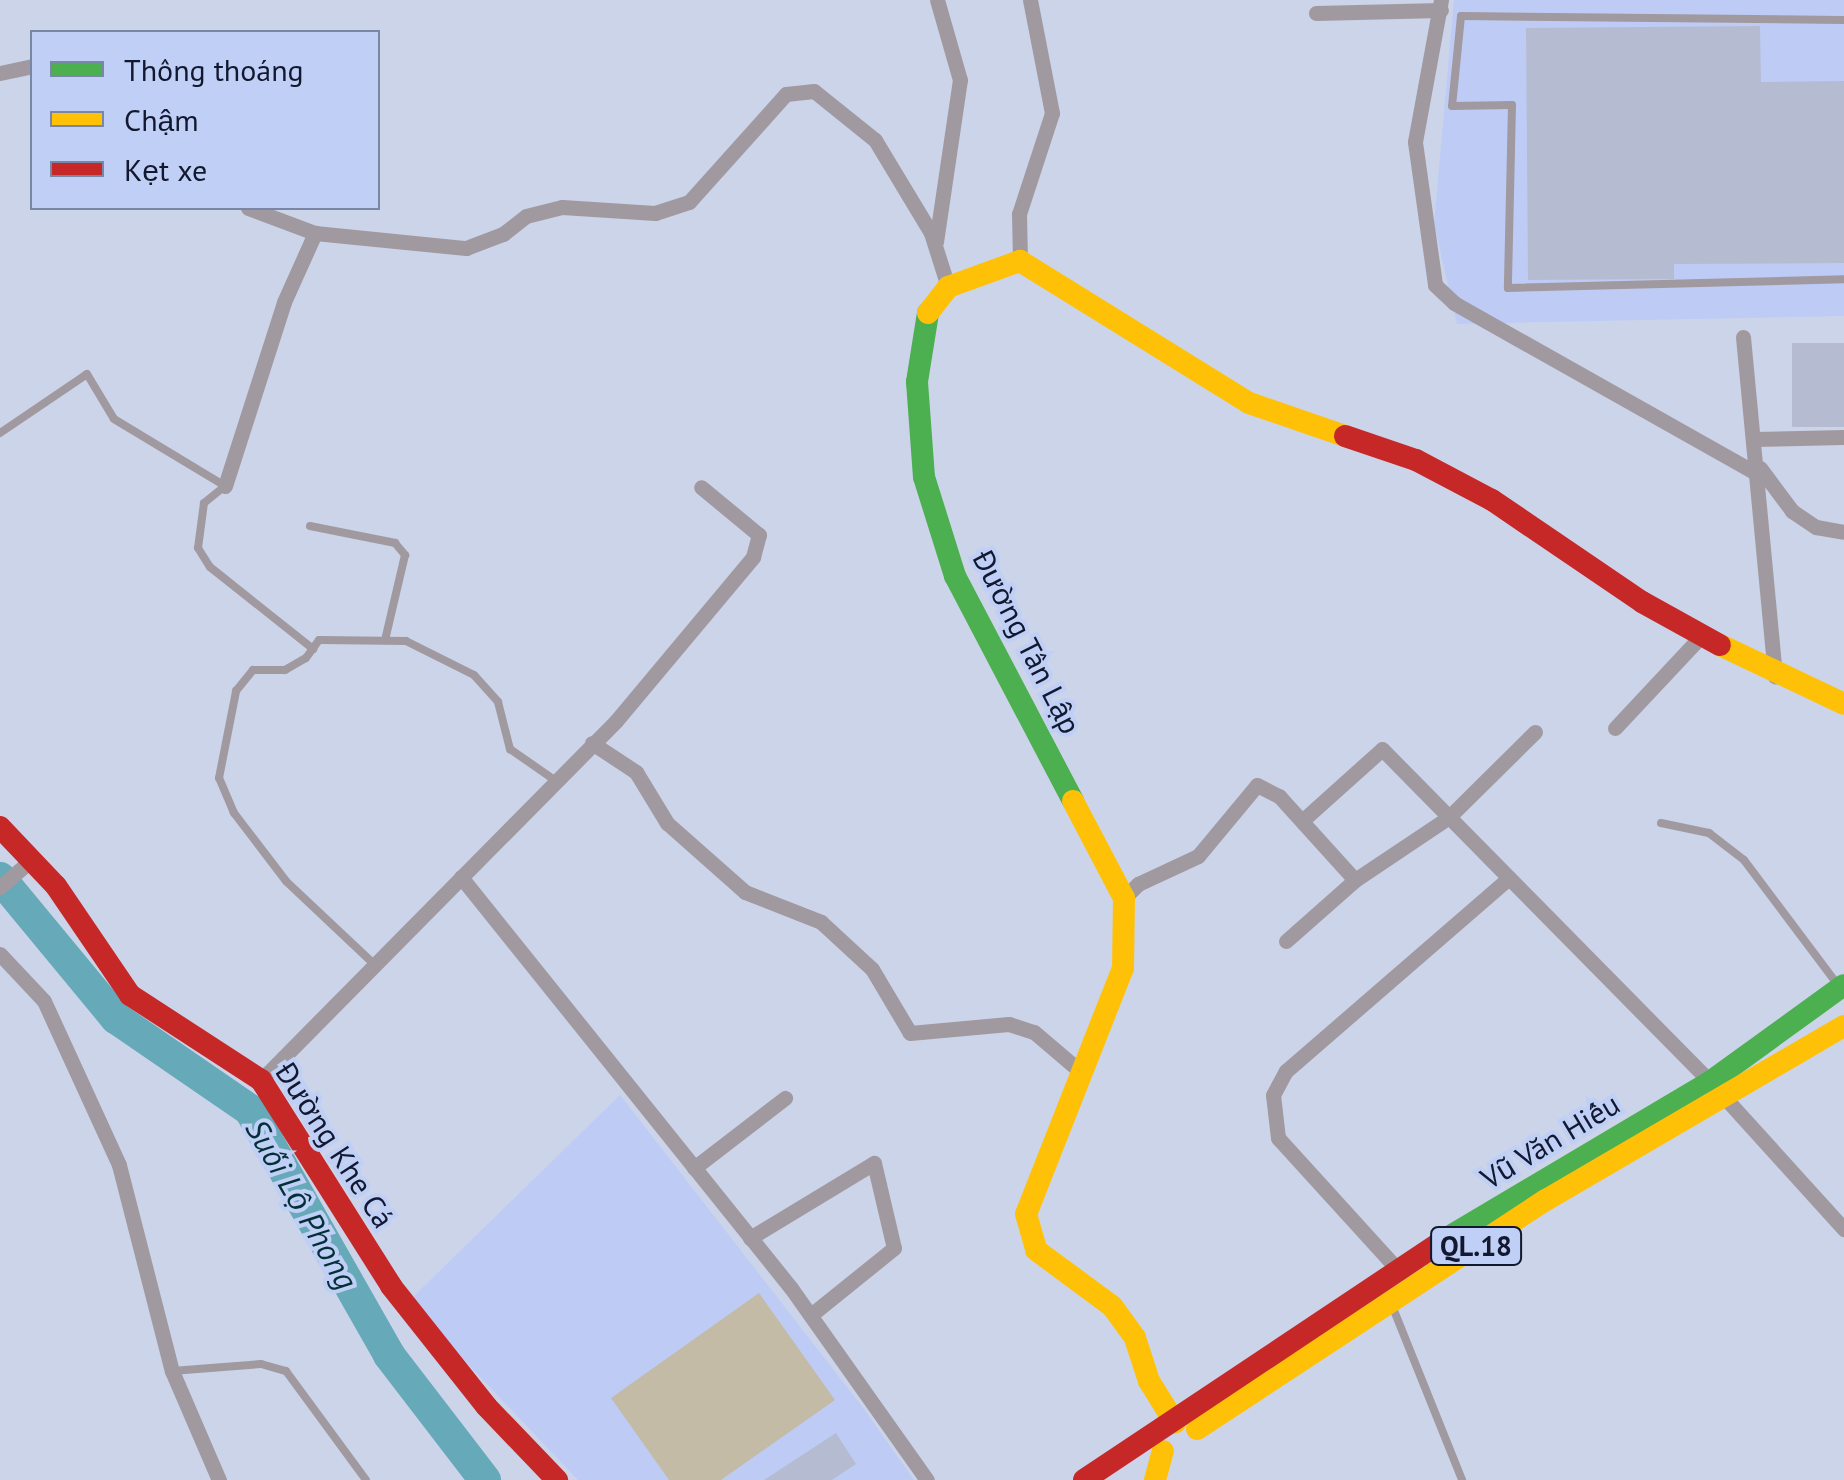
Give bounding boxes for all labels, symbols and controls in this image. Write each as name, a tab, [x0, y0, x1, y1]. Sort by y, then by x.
legend	[30, 30, 380, 210]
text: Thông thoáng	[124, 50, 304, 89]
text: Chậm	[124, 100, 199, 139]
text: Kẹt xe	[124, 150, 207, 189]
street label: Đường Tân Lập	[965, 544, 1089, 740]
street label: Đường Khe Cá	[268, 1056, 402, 1234]
street label: Vũ Văn Hiếu	[1474, 1085, 1626, 1197]
water label: Suối Lộ Phong	[238, 1112, 366, 1296]
road number: QL.18	[1428, 1223, 1524, 1269]

